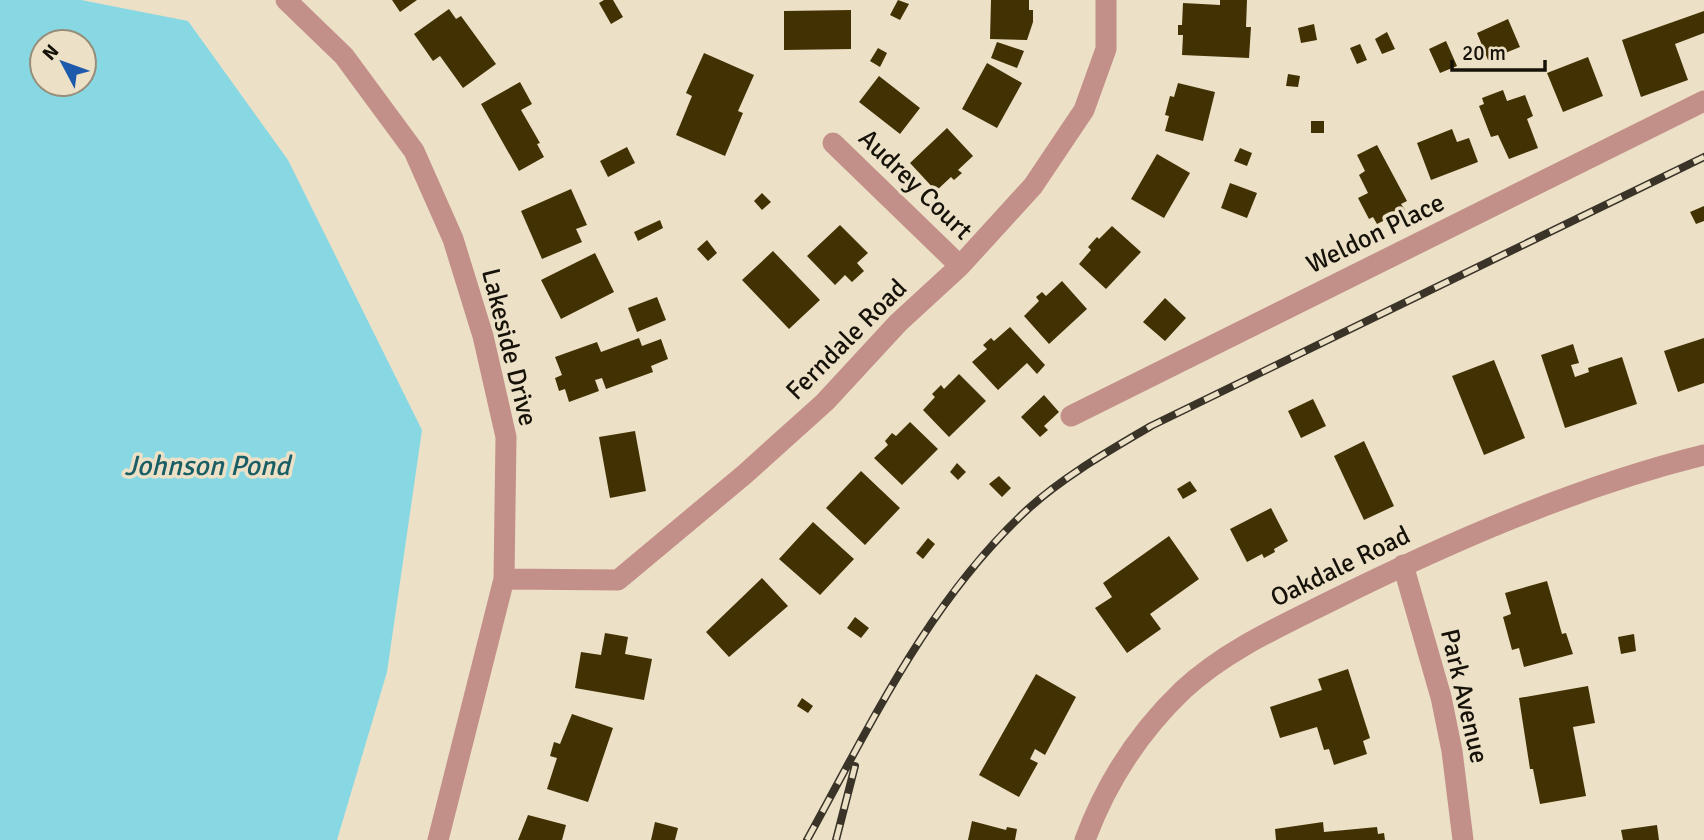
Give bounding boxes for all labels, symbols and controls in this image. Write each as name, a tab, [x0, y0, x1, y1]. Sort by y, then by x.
north arrow	[28, 28, 98, 98]
scale bar	[1452, 28, 1545, 72]
text: N	[38, 40, 64, 65]
text: 20 m	[1462, 40, 1506, 66]
street label: Audrey Court	[852, 123, 979, 247]
street label: Weldon Place	[1301, 187, 1450, 281]
street label: Lakeside Drive	[474, 265, 544, 429]
street label: Ferndale Road	[779, 272, 914, 407]
water label: Johnson Pond	[124, 449, 293, 483]
street label: Oakdale Road	[1265, 519, 1415, 614]
street label: Park Avenue	[1433, 626, 1495, 767]

